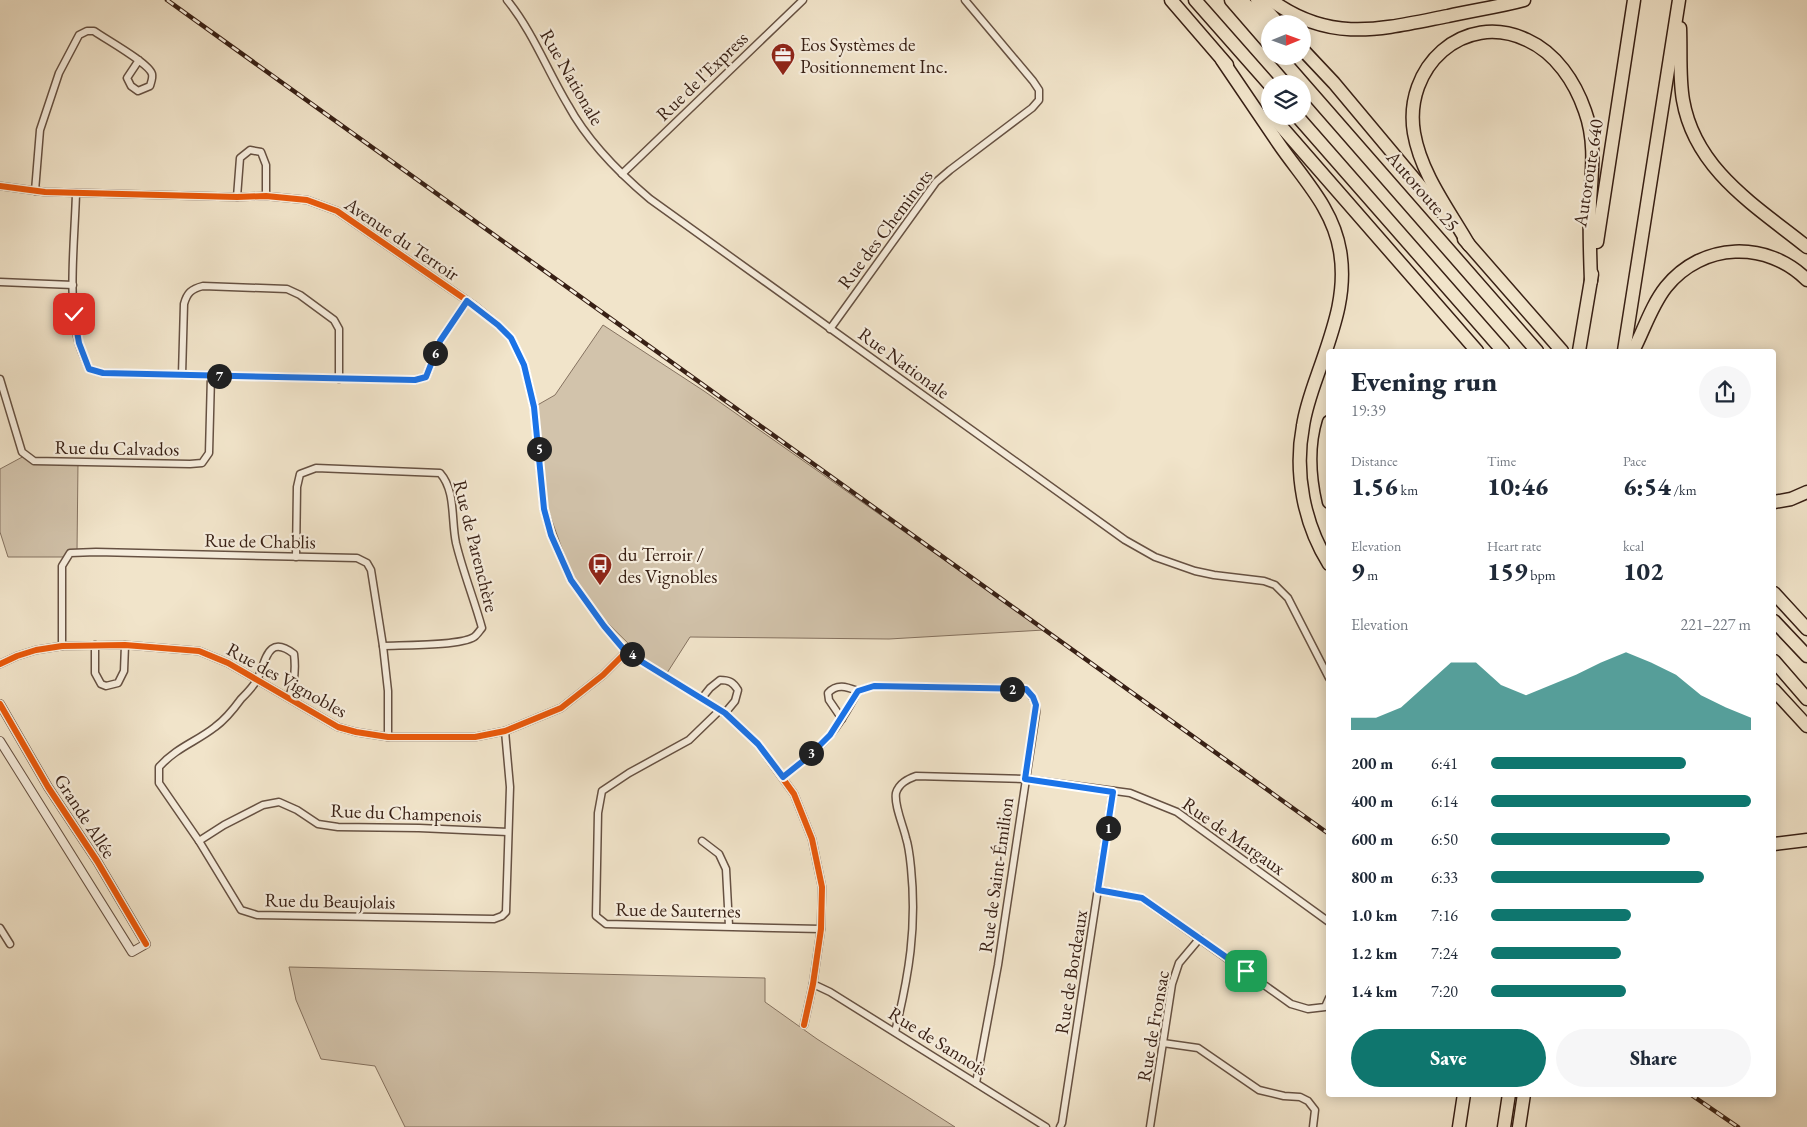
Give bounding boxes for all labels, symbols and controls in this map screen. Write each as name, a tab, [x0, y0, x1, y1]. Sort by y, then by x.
north arrow	[1261, 15, 1311, 65]
map controls	[1261, 15, 1311, 125]
street label: Rue Nationale	[534, 24, 610, 130]
street label: Rue de l'Express	[651, 26, 753, 126]
place label: Eos Systèmes de Positionnement Inc.	[800, 32, 948, 79]
office icon: Eos Systèmes de Positionnement Inc.	[770, 42, 796, 76]
button: layers	[1261, 75, 1311, 125]
street label: Autoroute 640	[1567, 117, 1609, 230]
street label: Autoroute 25	[1380, 144, 1465, 237]
street label: Rue des Cheminots	[832, 164, 938, 294]
street label: Avenue du Terroir	[339, 191, 465, 287]
pin	[53, 293, 95, 335]
icon: check	[60, 300, 88, 328]
street label: Rue Nationale	[853, 321, 955, 405]
pin: 6	[422, 340, 448, 366]
text: 6	[432, 344, 439, 362]
text: Evening run	[1351, 363, 1497, 399]
pin: 7	[206, 364, 232, 388]
button: share	[1699, 366, 1751, 418]
text: 7	[216, 367, 223, 385]
text: 19:39	[1351, 400, 1386, 421]
street label: Rue du Calvados	[54, 434, 180, 462]
pin: 5	[526, 436, 552, 462]
text: 5	[536, 440, 543, 458]
text: Distance	[1351, 452, 1398, 470]
text: Time	[1487, 452, 1516, 470]
text: Pace	[1623, 452, 1647, 470]
text: 1.56	[1351, 470, 1398, 502]
text: 10:46	[1487, 470, 1548, 502]
text: 6:54	[1623, 470, 1671, 502]
street label: Rue de Parenchère	[448, 477, 504, 615]
text: km	[1398, 481, 1418, 499]
text: /km	[1671, 481, 1697, 499]
street label: Rue de Chablis	[204, 528, 316, 554]
text: Elevation	[1351, 537, 1401, 555]
text: Heart rate	[1487, 537, 1541, 555]
text: kcal	[1623, 537, 1644, 555]
place label: du Terroir / des Vignobles	[618, 542, 717, 589]
bus stop icon: du Terroir / des Vignobles	[587, 552, 613, 586]
text: 9	[1351, 555, 1365, 587]
text: 159	[1487, 555, 1528, 587]
text: 102	[1623, 555, 1664, 587]
text: m	[1365, 566, 1378, 584]
text: bpm	[1528, 566, 1556, 584]
text: Elevation	[1351, 614, 1409, 635]
text: 221–227 m	[1680, 614, 1751, 635]
street label: Rue des Vignobles	[222, 637, 352, 723]
pin: 4	[620, 642, 644, 666]
text: 4	[629, 645, 636, 663]
pin: 2	[1000, 676, 1024, 702]
text: 2	[1009, 680, 1016, 698]
pin: 3	[798, 740, 824, 766]
text: 3	[808, 744, 815, 762]
text: 200 m	[1351, 753, 1393, 774]
text: 6:41	[1431, 753, 1458, 774]
street label: Grande Allée	[48, 769, 122, 863]
street label: Rue de Margaux	[1178, 791, 1291, 881]
text: 400 m	[1351, 791, 1393, 812]
text: 6:14	[1431, 791, 1458, 812]
street label: Rue de Saint-Émilion	[973, 796, 1019, 954]
street label: Rue du Champenois	[330, 798, 482, 828]
pin: 1	[1096, 816, 1120, 840]
text: 1	[1105, 819, 1112, 837]
text: 600 m	[1351, 829, 1393, 850]
text: 6:50	[1431, 829, 1458, 850]
text: 800 m	[1351, 867, 1393, 888]
text: 6:33	[1431, 867, 1458, 888]
street label: Rue du Beaujolais	[264, 887, 396, 915]
street label: Rue de Sauternes	[615, 896, 741, 924]
text: 1.0 km	[1351, 905, 1397, 926]
text: 7:16	[1431, 905, 1458, 926]
street label: Rue de Bordeaux	[1049, 907, 1093, 1036]
text: 1.2 km	[1351, 943, 1397, 964]
text: 7:24	[1431, 943, 1458, 964]
pin	[1225, 950, 1267, 992]
icon: arrive	[1232, 957, 1260, 985]
street label: Rue de Fronsac	[1131, 968, 1175, 1084]
text: 1.4 km	[1351, 981, 1397, 1002]
text: 7:20	[1431, 981, 1458, 1002]
street label: Rue de Sannois	[884, 1001, 992, 1081]
button: Save	[1351, 1029, 1546, 1087]
button: Share	[1556, 1029, 1751, 1087]

